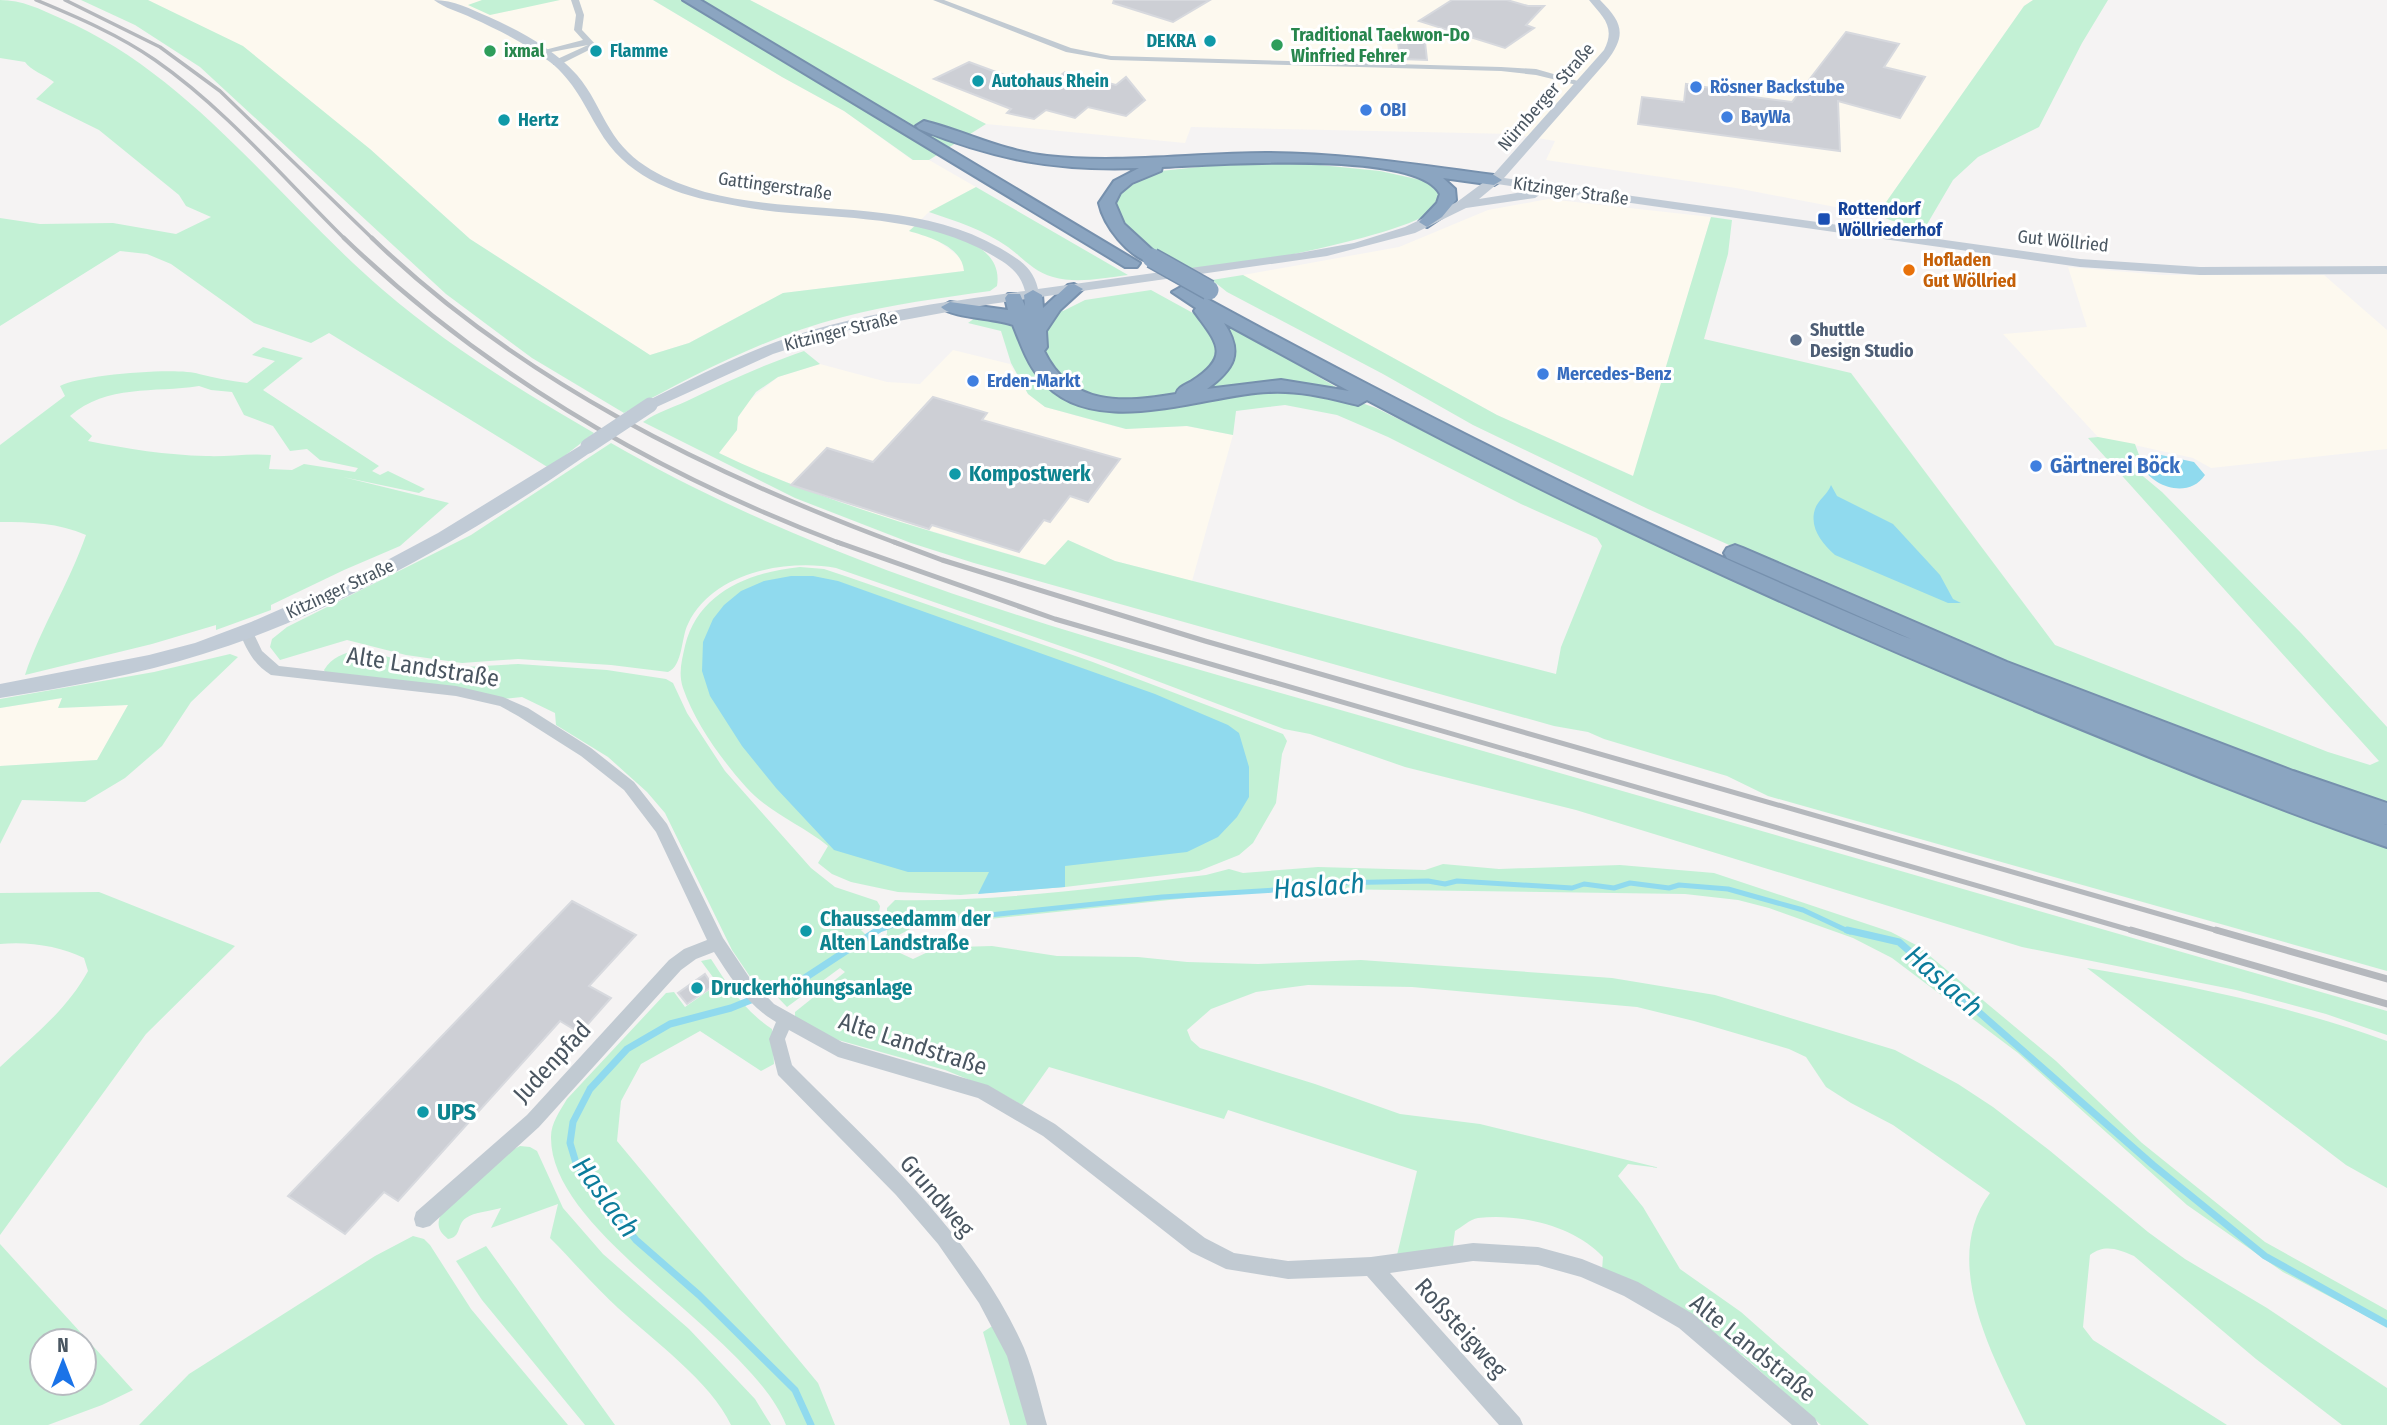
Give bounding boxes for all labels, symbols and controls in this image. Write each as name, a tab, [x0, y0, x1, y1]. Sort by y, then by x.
place label: Traditional Taekwon-Do Winfried Fehrer	[1291, 24, 1470, 67]
place label: DEKRA	[1146, 30, 1196, 52]
marker: DEKRA	[1202, 33, 1218, 49]
marker: Traditional Taekwon-Do Winfried Fehrer	[1269, 37, 1285, 53]
street label: Nürnberger Straße	[1493, 38, 1599, 156]
place label: ixmal	[504, 40, 545, 62]
place label: Flamme	[610, 40, 668, 62]
marker: ixmal	[482, 43, 498, 59]
marker: Flamme	[588, 43, 604, 59]
place label: Autohaus Rhein	[991, 70, 1109, 92]
marker: Autohaus Rhein	[970, 73, 986, 89]
place label: Rösner Backstube	[1710, 76, 1845, 98]
marker: Rösner Backstube	[1688, 79, 1704, 95]
place label: OBI	[1380, 99, 1406, 121]
marker: OBI	[1358, 102, 1374, 118]
place label: BayWa	[1741, 106, 1791, 128]
place label: Hertz	[518, 109, 559, 131]
marker: BayWa	[1719, 109, 1735, 125]
marker: Hertz	[496, 112, 512, 128]
street label: Gattingerstraße	[717, 167, 833, 205]
street label: Kitzinger Straße	[1512, 172, 1630, 210]
place label: Rottendorf Wöllriederhof	[1838, 198, 1944, 241]
marker: Rottendorf Wöllriederhof	[1816, 211, 1832, 227]
street label: Gut Wöllried	[2016, 225, 2110, 257]
place label: Hofladen Gut Wöllried	[1923, 249, 2016, 292]
marker: Hofladen Gut Wöllried	[1901, 262, 1917, 278]
street label: Kitzinger Straße	[782, 306, 900, 356]
place label: Shuttle Design Studio	[1810, 319, 1914, 362]
marker: Shuttle Design Studio	[1788, 332, 1804, 348]
place label: Mercedes-Benz	[1557, 363, 1672, 385]
marker: Mercedes-Benz	[1535, 366, 1551, 382]
place label: Erden-Markt	[987, 370, 1081, 392]
marker: Erden-Markt	[965, 373, 981, 389]
place label: Gärtnerei Böck	[2050, 453, 2180, 479]
marker: Gärtnerei Böck	[2028, 458, 2044, 474]
place label: Kompostwerk	[969, 461, 1091, 487]
marker: Kompostwerk	[947, 466, 963, 482]
street label: Kitzinger Straße	[283, 554, 398, 624]
street label: Alte Landstraße	[345, 641, 501, 693]
water label: Haslach	[1272, 866, 1366, 906]
place label: Chausseedamm der Alten Landstraße	[819, 906, 991, 956]
marker: Chausseedamm der Alten Landstraße	[798, 923, 814, 939]
water label: Haslach	[1899, 938, 1989, 1024]
place label: Druckerhöhungsanlage	[711, 975, 913, 1001]
marker: Druckerhöhungsanlage	[689, 980, 705, 996]
street label: Alte Landstraße	[836, 1007, 990, 1081]
street label: Judenpfad	[507, 1016, 597, 1108]
place label: UPS	[437, 1098, 476, 1126]
marker: UPS	[415, 1104, 431, 1120]
street label: Grundweg	[894, 1149, 981, 1243]
water label: Haslach	[566, 1150, 646, 1244]
street label: Roßsteigweg	[1409, 1273, 1513, 1384]
street label: Alte Landstraße	[1684, 1289, 1822, 1407]
north arrow	[28, 1327, 98, 1397]
text: N	[57, 1334, 69, 1357]

